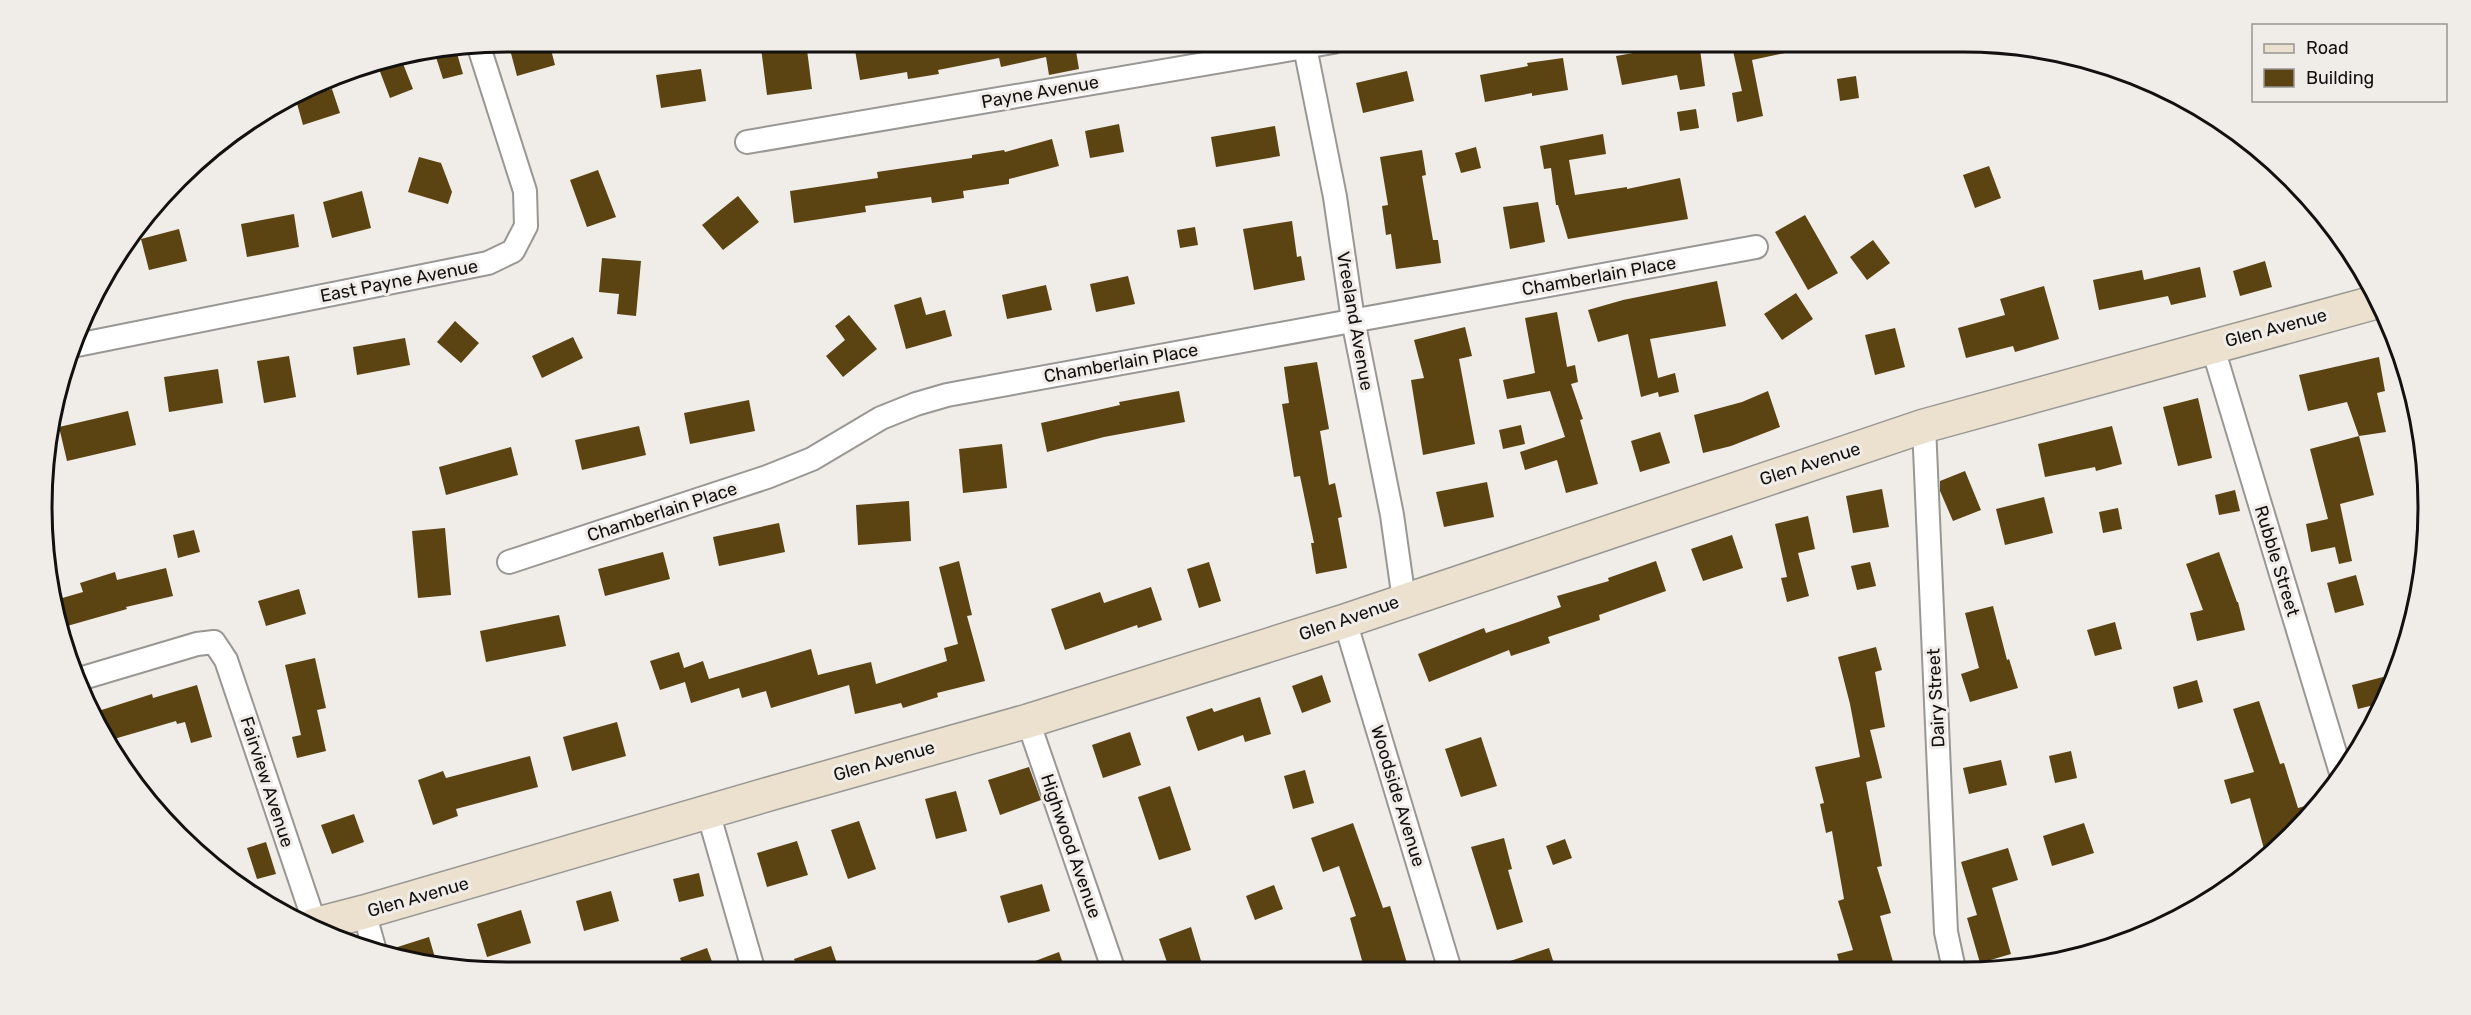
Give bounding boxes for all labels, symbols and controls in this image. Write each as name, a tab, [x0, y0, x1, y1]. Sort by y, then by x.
legend	[2252, 24, 2447, 102]
text: Road	[2306, 37, 2349, 59]
text: Building	[2306, 67, 2374, 89]
street label: Payne Avenue	[979, 71, 1101, 113]
street label: Vreeland Avenue	[1332, 250, 1378, 392]
street label: Chamberlain Place	[1520, 252, 1678, 300]
street label: East Payne Avenue	[318, 255, 480, 307]
street label: Glen Avenue	[2223, 304, 2329, 352]
street label: Chamberlain Place	[1042, 339, 1200, 387]
street label: Glen Avenue	[1757, 437, 1863, 491]
street label: Chamberlain Place	[584, 477, 740, 547]
street label: Rubble Street	[2250, 503, 2304, 619]
street label: Glen Avenue	[1296, 591, 1402, 645]
street label: Dairy Street	[1922, 648, 1950, 748]
street label: Fairview Avenue	[235, 714, 299, 850]
street label: Woodside Avenue	[1366, 723, 1430, 869]
street label: Glen Avenue	[831, 736, 937, 786]
street label: Highwood Avenue	[1036, 771, 1106, 921]
street label: Glen Avenue	[365, 872, 471, 922]

